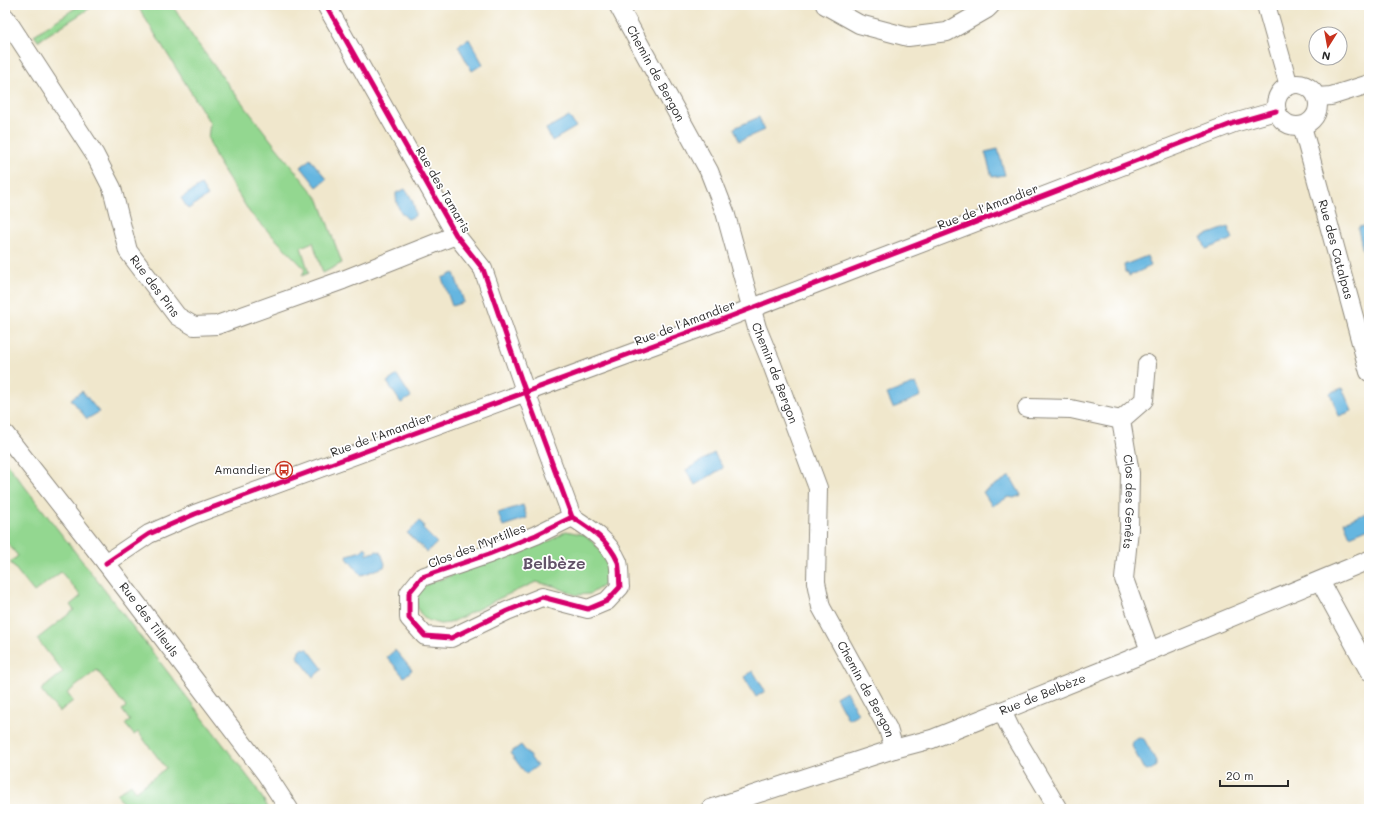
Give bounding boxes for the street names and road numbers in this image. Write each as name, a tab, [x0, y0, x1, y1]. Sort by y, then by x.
street label: Chemin de Bergon	[624, 22, 689, 124]
street label: Rue des Tamaris	[413, 144, 475, 236]
street label: Rue de l'Amandier	[935, 179, 1040, 233]
street label: Rue des Catalpas	[1315, 198, 1358, 301]
street label: Rue des Pins	[127, 251, 184, 320]
street label: Rue de l'Amandier	[632, 295, 737, 349]
street label: Chemin de Bergon	[749, 321, 802, 425]
street label: Rue de l'Amandier	[328, 408, 434, 460]
street label: Clos des Genêts	[1120, 453, 1139, 550]
street label: Clos des Myrtilles	[426, 519, 528, 571]
street label: Rue des Tilleuls	[116, 579, 183, 660]
street label: Chemin de Bergon	[834, 638, 899, 739]
street label: Rue de Belbèze	[997, 669, 1088, 718]

